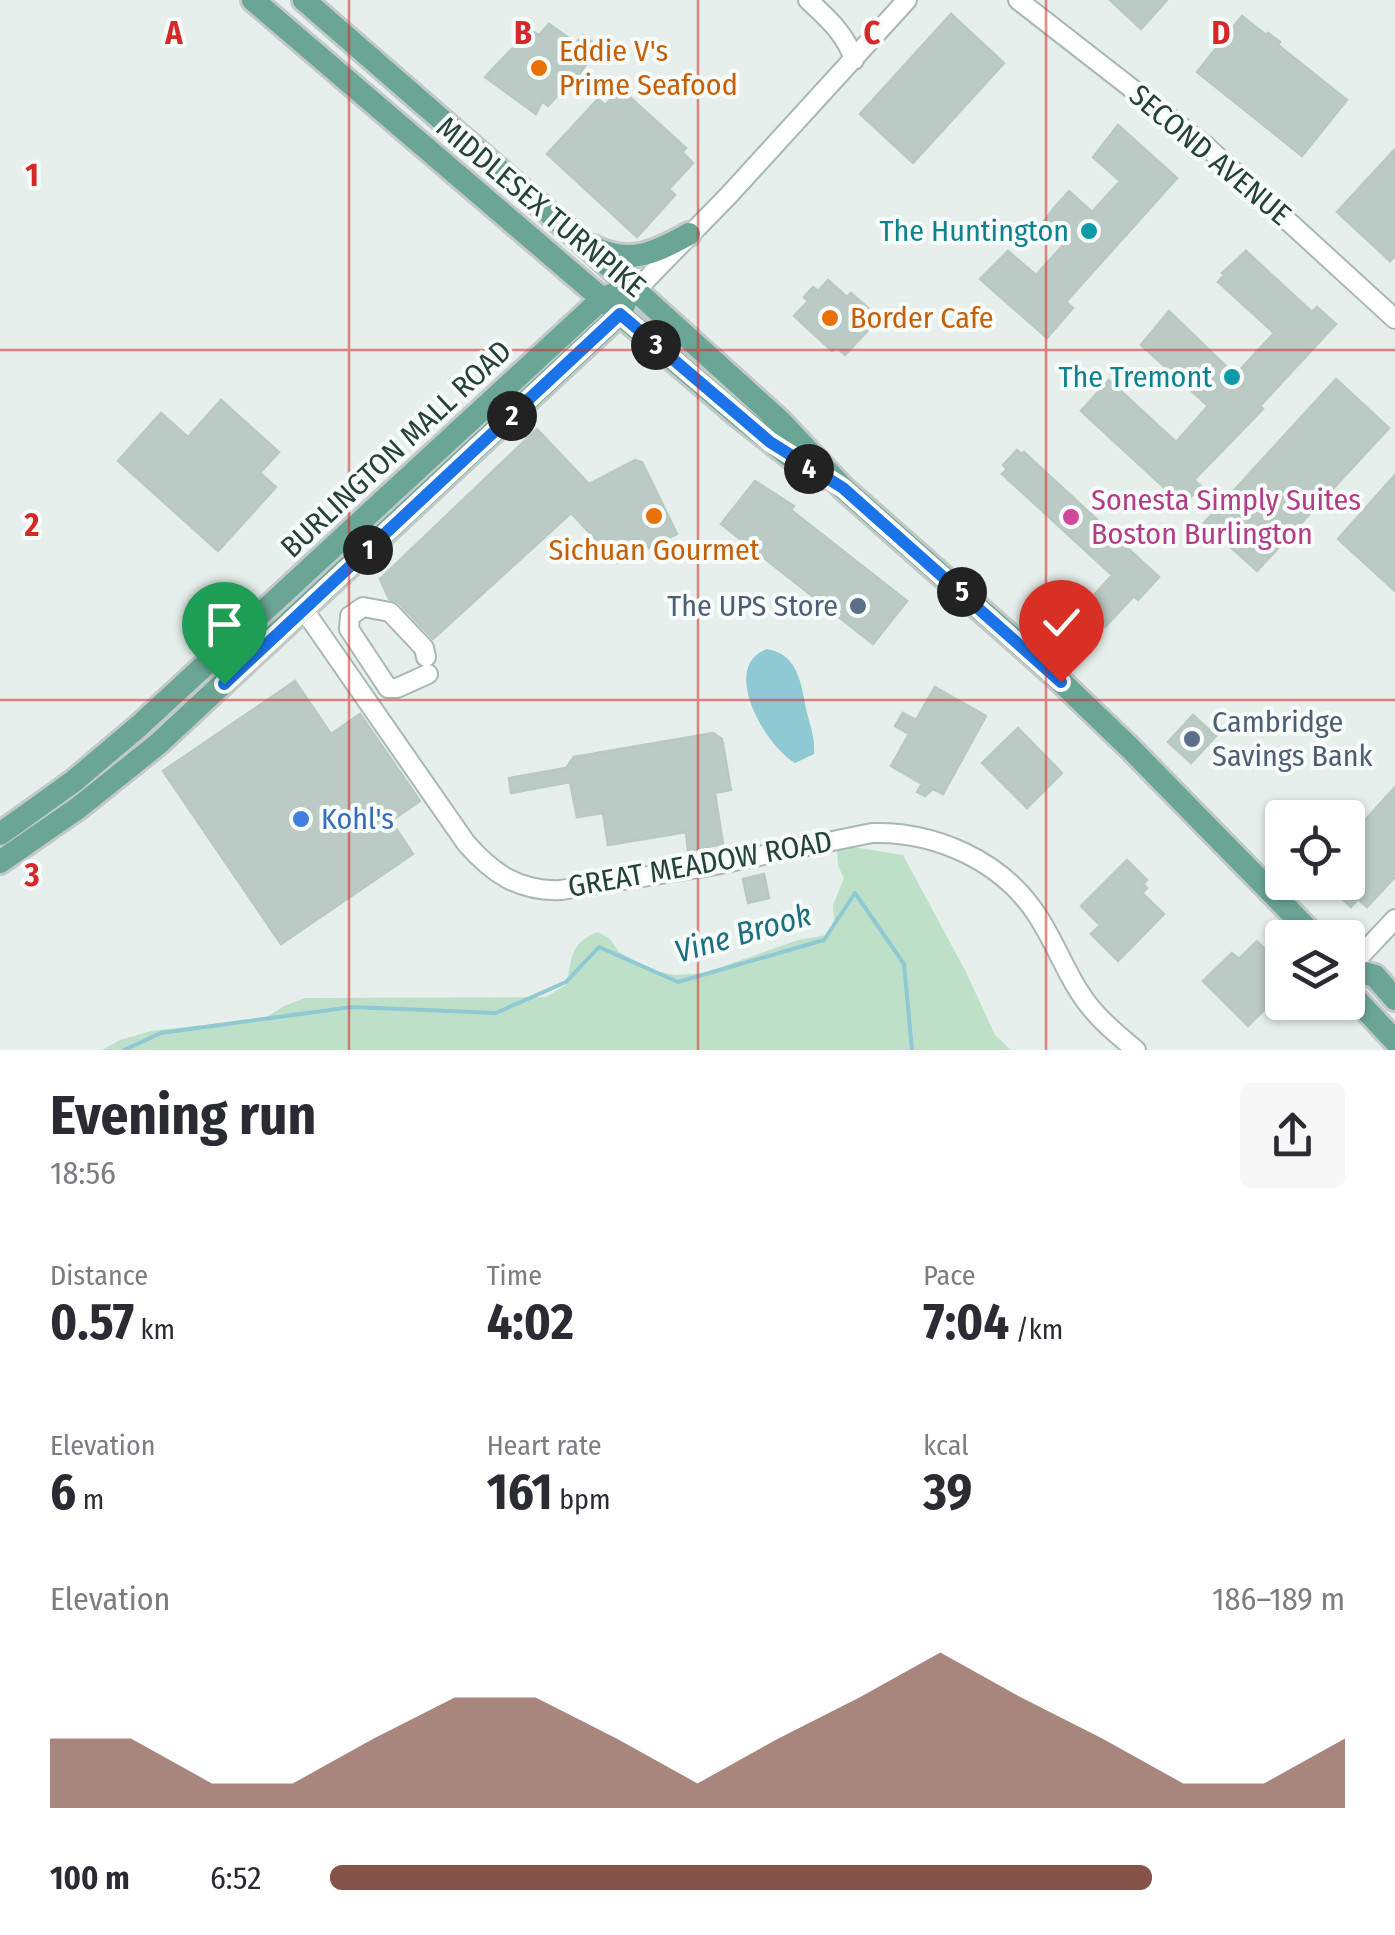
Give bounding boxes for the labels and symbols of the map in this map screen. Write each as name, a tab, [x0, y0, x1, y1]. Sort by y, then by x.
text: A	[164, 14, 183, 52]
text: B	[514, 14, 532, 52]
text: C	[864, 14, 881, 52]
text: D	[1211, 14, 1231, 52]
place label: Eddie V's Prime Seafood	[559, 33, 738, 103]
marker: Eddie V's Prime Seafood	[528, 57, 550, 79]
street label: SECOND AVENUE	[1122, 77, 1298, 233]
street label: MIDDLESEX TURNPIKE	[429, 109, 653, 305]
text: 1	[25, 156, 39, 194]
place label: The Huntington	[880, 213, 1069, 249]
marker: The Huntington	[1078, 220, 1100, 242]
place label: Border Cafe	[850, 300, 994, 336]
marker: Border Cafe	[819, 307, 841, 329]
pin: 3	[631, 320, 681, 370]
street label: BURLINGTON MALL ROAD	[273, 333, 519, 565]
place label: The Tremont	[1059, 359, 1212, 395]
marker: The Tremont	[1221, 366, 1243, 388]
pin: 2	[487, 391, 537, 441]
pin: 4	[784, 444, 834, 494]
place label: Sonesta Simply Suites Boston Burlington	[1091, 482, 1361, 552]
marker: Sichuan Gourmet	[643, 505, 665, 527]
text: 2	[24, 506, 40, 544]
marker: Sonesta Simply Suites Boston Burlington	[1060, 506, 1082, 528]
pin: 1	[343, 525, 393, 575]
place label: Sichuan Gourmet	[548, 532, 760, 568]
pin: 5	[937, 567, 987, 617]
pin	[1019, 580, 1104, 683]
pin	[182, 582, 267, 685]
place label: The UPS Store	[667, 588, 838, 624]
marker: The UPS Store	[847, 595, 869, 617]
place label: Cambridge Savings Bank	[1212, 704, 1373, 774]
marker: Cambridge Savings Bank	[1181, 728, 1203, 750]
place label: Kohl's	[321, 801, 394, 837]
marker: Kohl's	[290, 808, 312, 830]
street label: GREAT MEADOW ROAD	[565, 823, 835, 905]
text: 3	[23, 856, 40, 894]
water label: Vine Brook	[670, 895, 816, 971]

